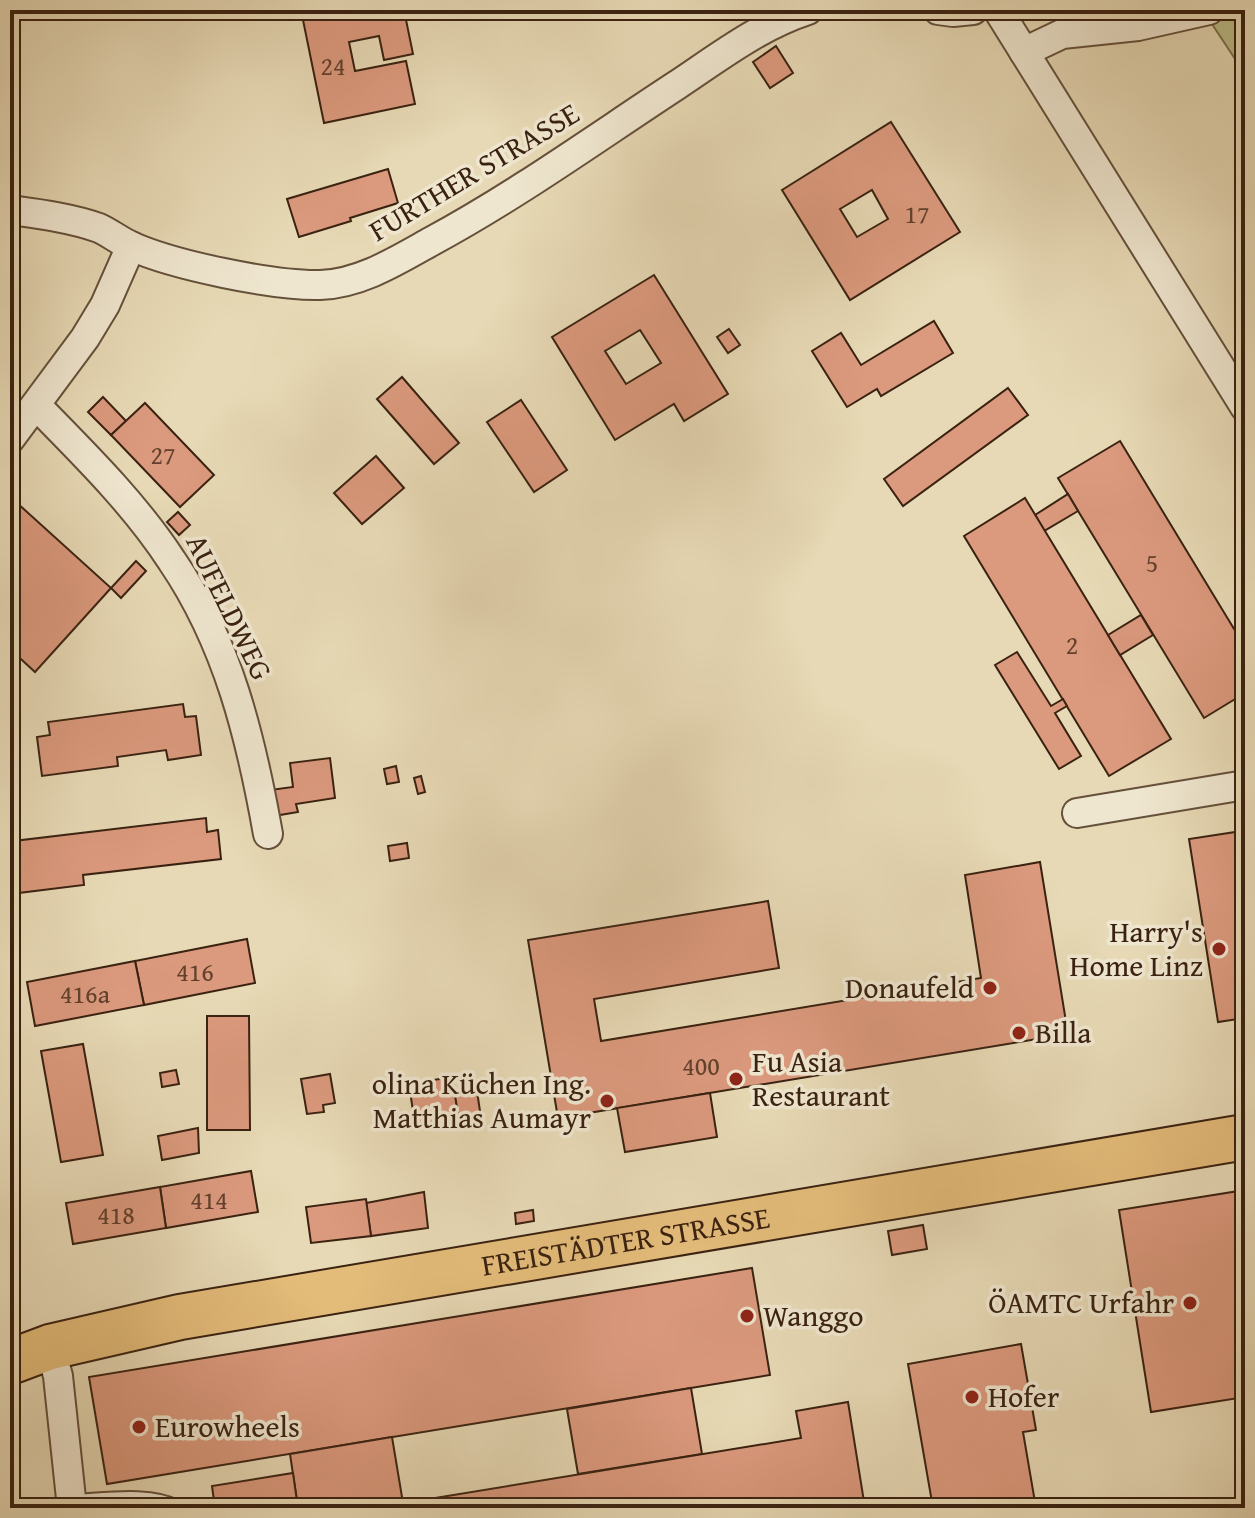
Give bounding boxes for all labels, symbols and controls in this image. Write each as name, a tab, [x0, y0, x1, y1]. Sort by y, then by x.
house number: 24	[320, 46, 346, 85]
street label: FURTHER STRASSE	[360, 91, 587, 251]
house number: 17	[904, 194, 930, 233]
house number: 27	[150, 435, 176, 474]
street label: AUFELDWEG	[176, 526, 284, 687]
house number: 5	[1146, 543, 1158, 582]
house number: 2	[1066, 625, 1078, 664]
place label: Harry's Home Linz	[1070, 909, 1203, 987]
marker: Harry's Home Linz	[1210, 940, 1228, 958]
house number: 416	[176, 952, 214, 991]
place label: Donaufeld	[845, 965, 974, 1009]
house number: 416a	[60, 974, 111, 1013]
marker: Donaufeld	[981, 979, 999, 997]
place label: Billa	[1035, 1010, 1091, 1054]
marker: Billa	[1010, 1024, 1028, 1042]
place label: Fu Asia Restaurant	[752, 1039, 890, 1117]
house number: 400	[682, 1046, 720, 1085]
place label: olina Küchen Ing. Matthias Aumayr	[372, 1061, 591, 1139]
marker: Fu Asia Restaurant	[727, 1070, 745, 1088]
marker: olina Küchen Ing. Matthias Aumayr	[598, 1092, 616, 1110]
house number: 414	[190, 1180, 228, 1219]
house number: 418	[97, 1195, 135, 1234]
street label: FREISTÄDTER STRASSE	[478, 1195, 773, 1287]
place label: ÖAMTC Urfahr	[988, 1280, 1174, 1324]
place label: Wanggo	[763, 1293, 864, 1337]
marker: ÖAMTC Urfahr	[1181, 1294, 1199, 1312]
marker: Wanggo	[738, 1307, 756, 1325]
place label: Hofer	[988, 1374, 1059, 1418]
marker: Hofer	[963, 1388, 981, 1406]
place label: Eurowheels	[155, 1404, 300, 1448]
marker: Eurowheels	[130, 1418, 148, 1436]

